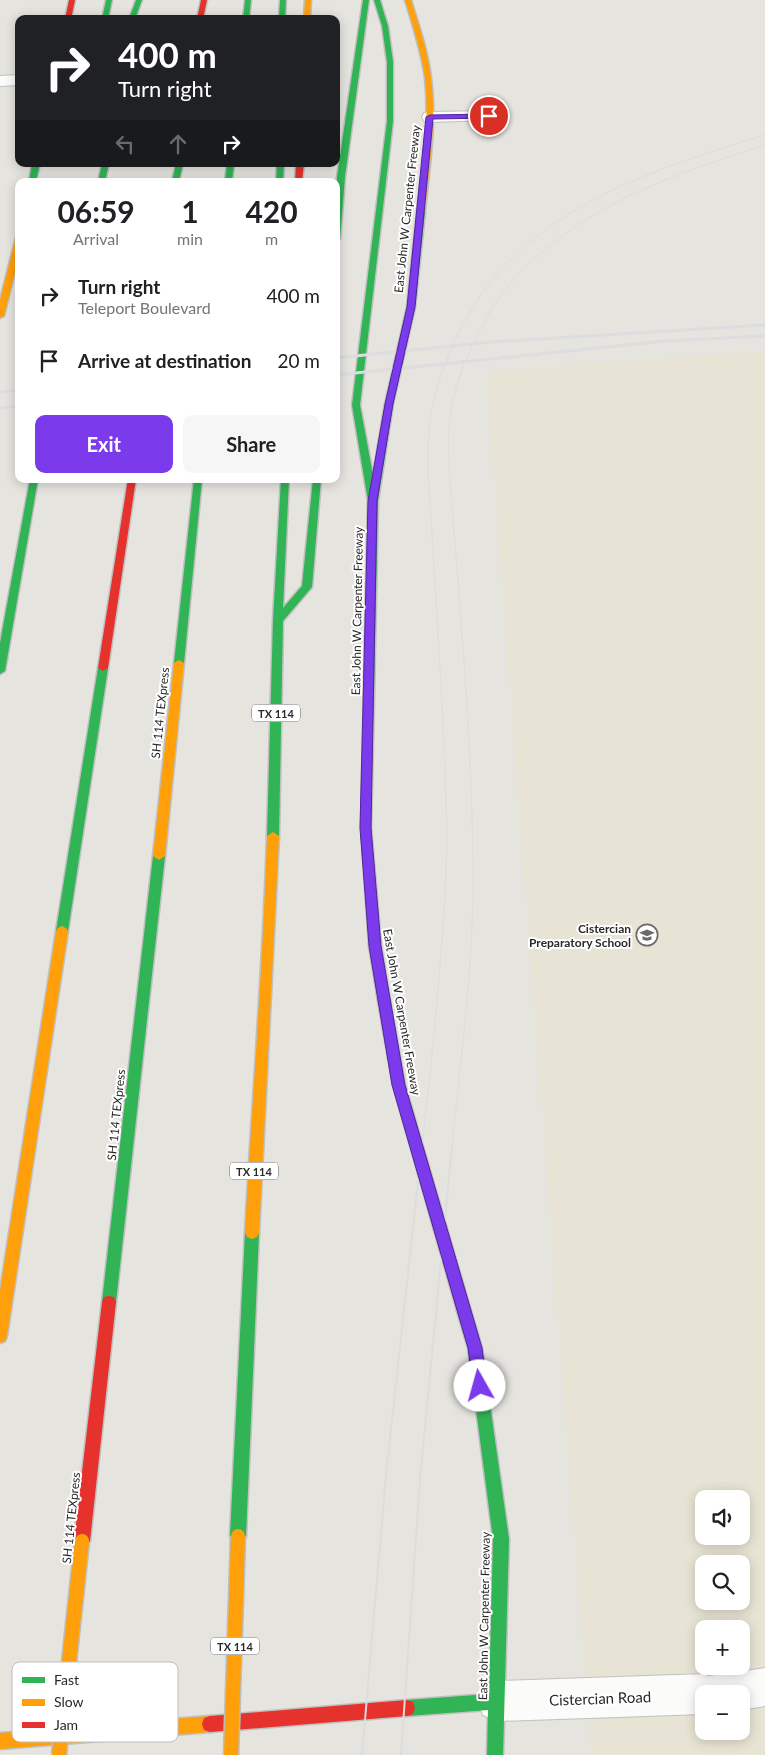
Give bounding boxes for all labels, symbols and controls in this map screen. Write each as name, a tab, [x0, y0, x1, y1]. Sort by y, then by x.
text: 400 m	[118, 33, 217, 75]
icon: right	[35, 35, 100, 100]
text: Turn right	[118, 75, 212, 102]
pin	[468, 95, 510, 137]
icon: arrive	[475, 102, 503, 130]
street label: East John W Carpenter Freeway	[391, 124, 423, 294]
icon: left	[111, 130, 139, 158]
icon: ahead	[164, 130, 192, 158]
icon: right	[217, 130, 245, 158]
text: 06:59	[57, 193, 135, 229]
text: 1	[181, 193, 199, 229]
text: 420	[245, 193, 298, 229]
text: Arrival	[73, 229, 119, 248]
text: min	[177, 229, 203, 248]
text: m	[265, 229, 278, 248]
text: Turn right	[78, 275, 160, 298]
icon: right	[35, 282, 63, 310]
text: 400 m	[266, 284, 320, 307]
text: Teleport Boulevard	[78, 298, 211, 317]
icon: arrive	[35, 347, 63, 375]
text: Arrive at destination	[78, 349, 251, 372]
text: 20 m	[277, 349, 320, 372]
button: Exit	[35, 415, 173, 473]
button: Share	[183, 415, 320, 473]
street label: East John W Carpenter Freeway	[348, 526, 366, 695]
street label: SH 114 TEXpress	[148, 667, 172, 759]
road number: TX 114	[252, 704, 300, 721]
place label: Cistercian Preparatory School	[529, 921, 631, 950]
school or university icon: Cistercian Preparatory School	[635, 923, 659, 947]
street label: East John W Carpenter Freeway	[380, 928, 424, 1097]
street label: SH 114 TEXpress	[104, 1069, 128, 1161]
road number: TX 114	[230, 1162, 278, 1180]
position arrow	[453, 1359, 505, 1411]
street label: SH 114 TEXpress	[59, 1472, 83, 1564]
map controls	[695, 1490, 750, 1740]
button: sound	[695, 1490, 750, 1545]
street label: East John W Carpenter Freeway	[475, 1531, 493, 1700]
button: search	[695, 1555, 750, 1610]
button: +	[695, 1620, 750, 1675]
road number: TX 114	[211, 1638, 259, 1654]
legend	[12, 1662, 178, 1742]
text: Fast	[54, 1671, 79, 1688]
button: −	[695, 1685, 750, 1740]
street label: Cistercian Road	[549, 1687, 651, 1709]
text: Slow	[54, 1693, 84, 1710]
text: Jam	[54, 1716, 78, 1733]

